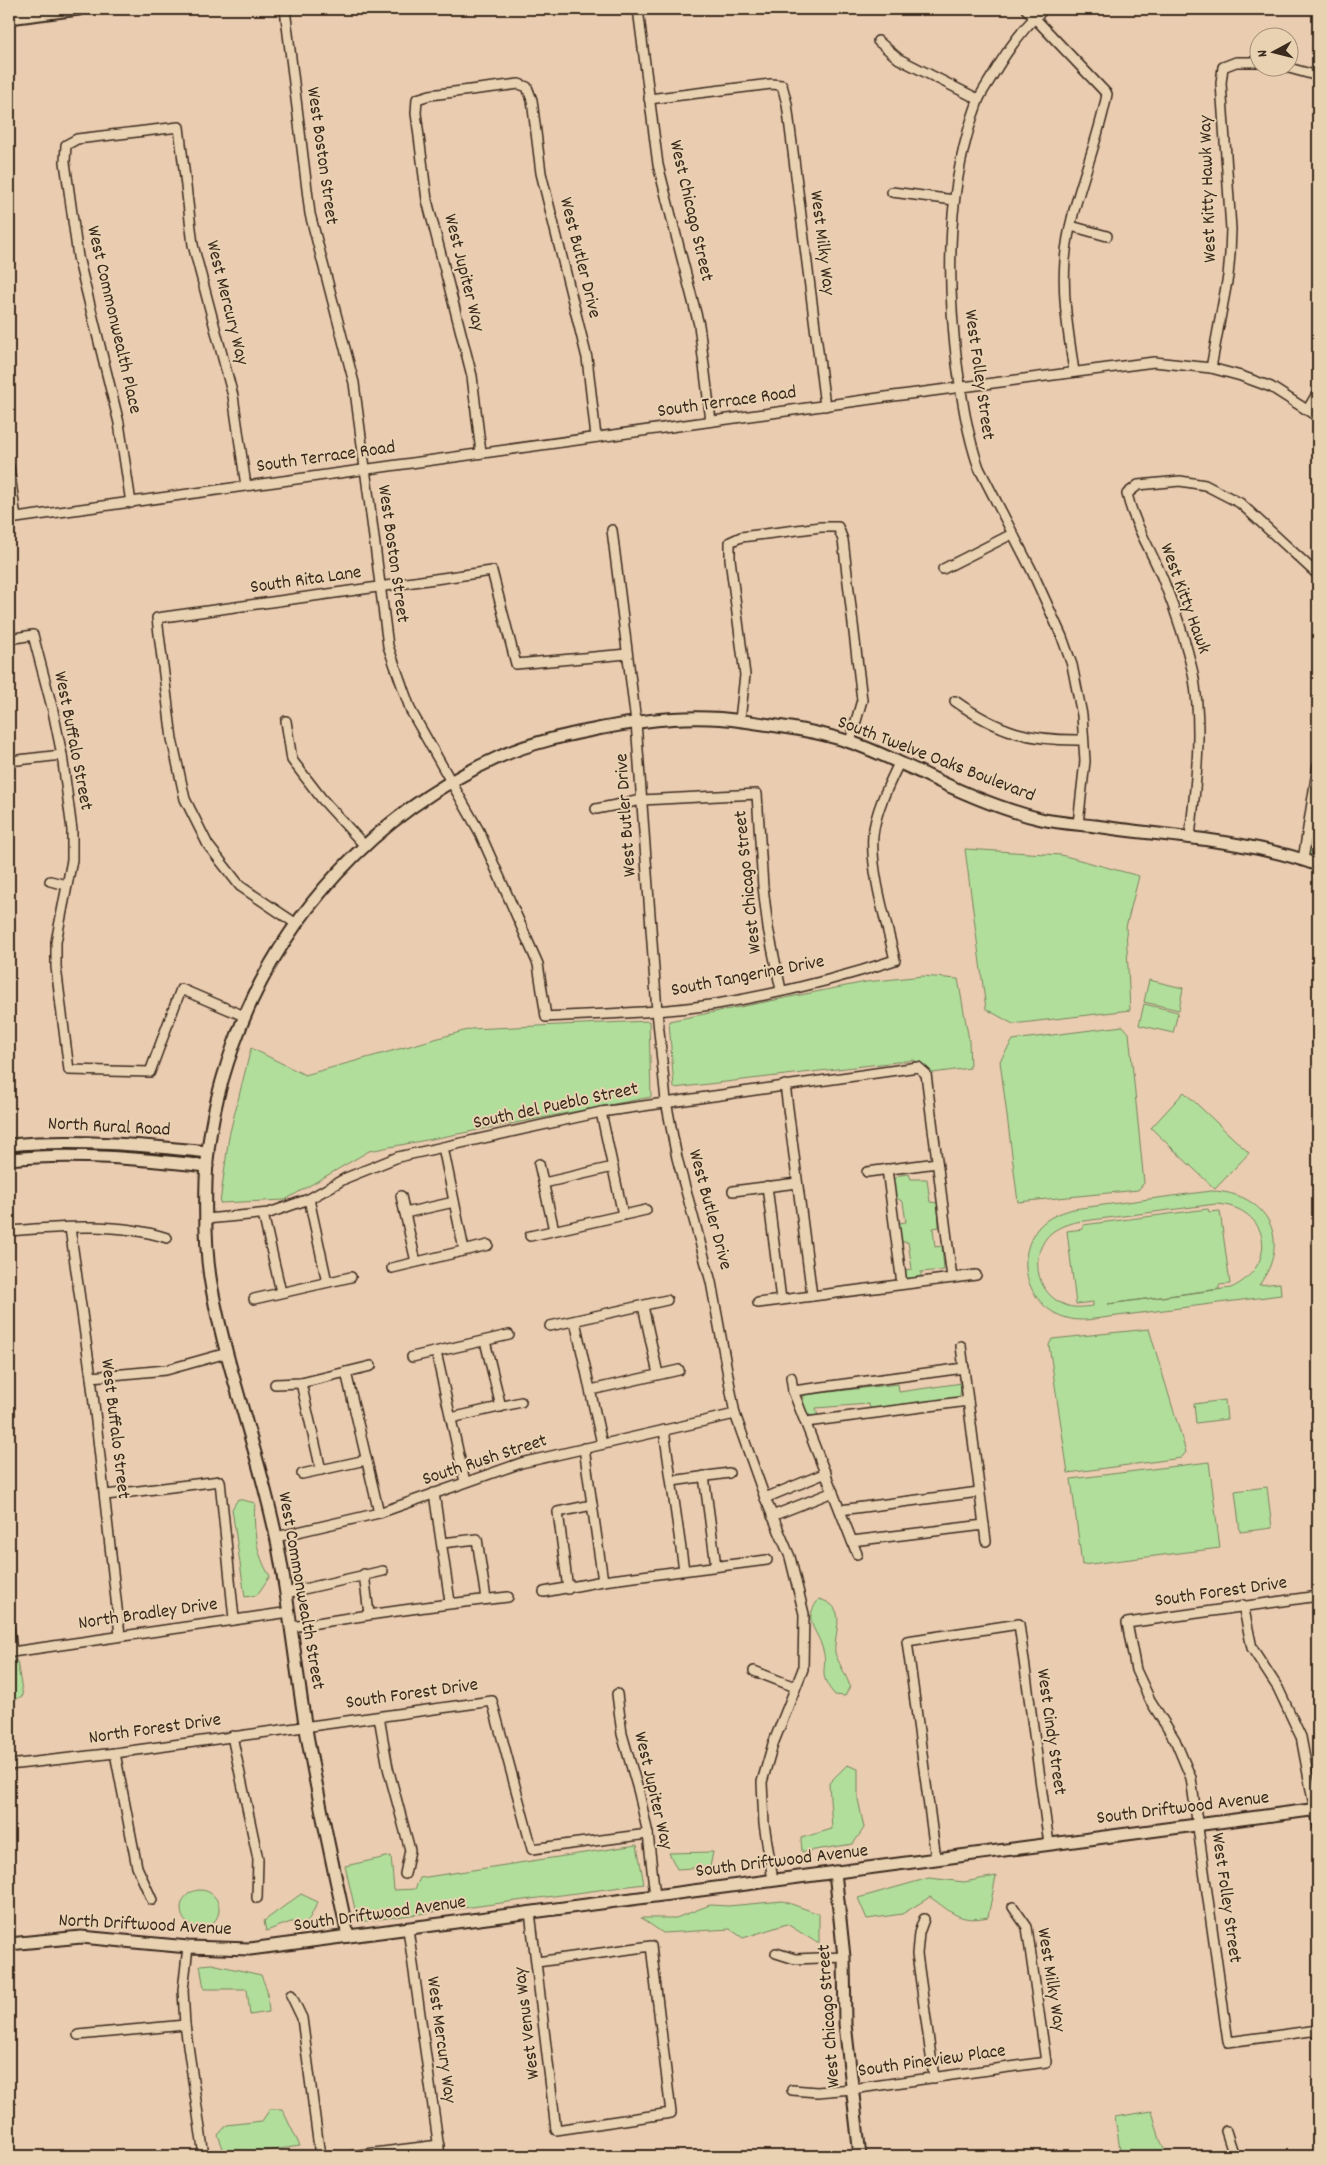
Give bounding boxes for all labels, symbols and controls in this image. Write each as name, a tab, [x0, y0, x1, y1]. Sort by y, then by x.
north arrow	[1250, 28, 1300, 78]
text: N	[1253, 49, 1273, 58]
street label: West Boston Street	[298, 85, 344, 227]
street label: West Kitty Hawk Way	[1193, 115, 1225, 263]
street label: West Chicago Street	[661, 138, 719, 284]
street label: West Milky Way	[801, 189, 841, 297]
street label: West Butler Drive	[551, 195, 607, 321]
street label: West Jupiter Way	[435, 211, 491, 335]
street label: West Commonwealth Place	[78, 223, 148, 417]
street label: West Mercury Way	[197, 238, 255, 368]
street label: West Folley Street	[956, 308, 1000, 442]
street label: South Terrace Road	[656, 380, 798, 426]
street label: South Terrace Road	[255, 435, 397, 481]
street label: West Boston Street	[369, 483, 415, 625]
street label: West Kitty Hawk	[1152, 540, 1217, 658]
street label: South Rita Lane	[249, 560, 363, 602]
street label: West Buffalo Street	[45, 669, 99, 813]
street label: South Twelve Oaks Boulevard	[833, 710, 1039, 810]
street label: West Butler Drive	[609, 752, 645, 878]
street label: West Chicago Street	[728, 809, 770, 955]
street label: South Tangerine Drive	[669, 949, 827, 1005]
street label: South del Pueblo Street	[471, 1076, 641, 1138]
street label: North Rural Road	[47, 1111, 171, 1145]
street label: West Butler Drive	[680, 1147, 738, 1273]
street label: West Buffalo Street	[92, 1357, 136, 1501]
street label: South Rush Street	[419, 1428, 551, 1494]
street label: West Commonwealth Street	[269, 1490, 331, 1692]
street label: South Forest Drive	[1153, 1570, 1289, 1616]
street label: North Bradley Drive	[77, 1592, 219, 1638]
street label: West Cindy Street	[1028, 1667, 1072, 1797]
street label: South Forest Drive	[344, 1672, 480, 1718]
street label: North Forest Drive	[87, 1707, 223, 1753]
street label: West Jupiter Way	[625, 1729, 679, 1853]
street label: South Driftwood Avenue	[1095, 1785, 1271, 1833]
street label: West Folley Street	[1203, 1831, 1247, 1965]
street label: South Driftwood Avenue	[694, 1838, 870, 1886]
street label: South Driftwood Avenue	[292, 1890, 468, 1940]
street label: North Driftwood Avenue	[58, 1908, 232, 1944]
street label: West Milky Way	[1028, 1926, 1072, 2034]
street label: West Chicago Street	[812, 1943, 848, 2089]
street label: West Venus Way	[508, 1965, 548, 2081]
street label: West Mercury Way	[418, 1975, 462, 2105]
street label: South Pineview Place	[856, 2038, 1008, 2086]

